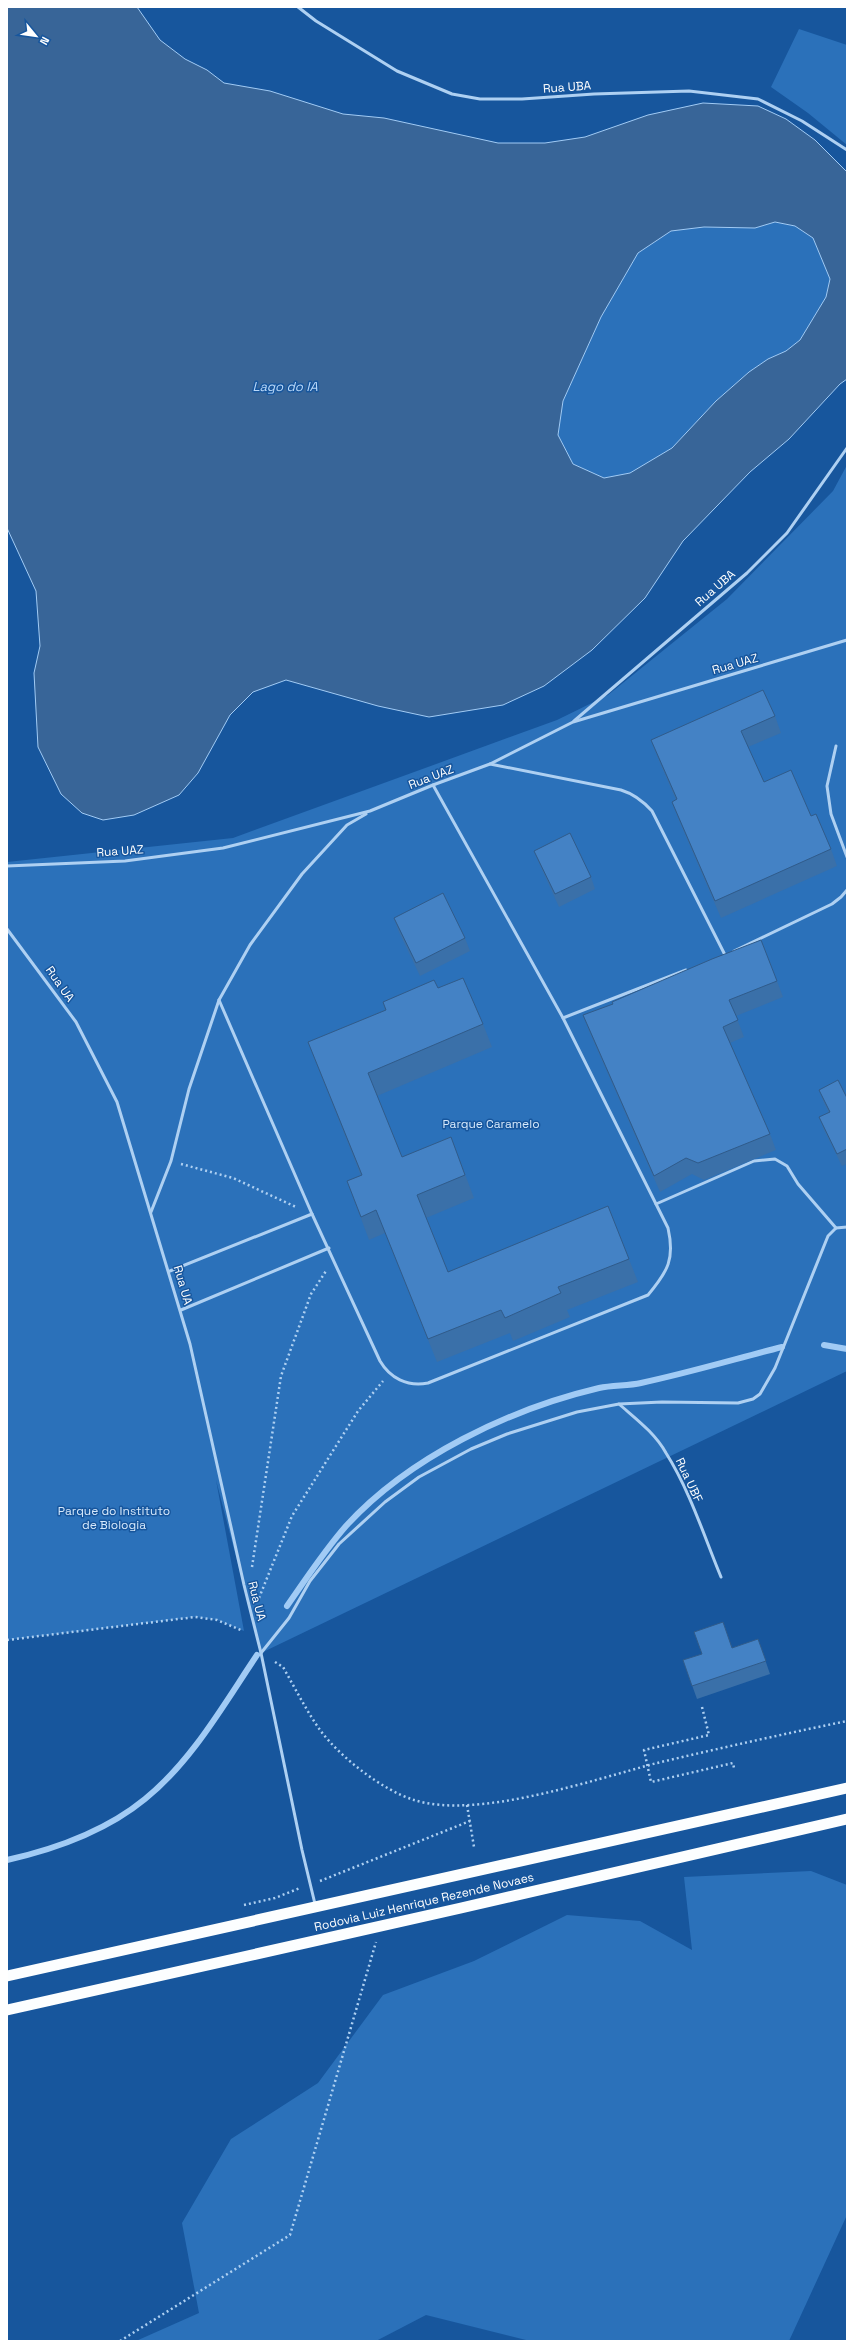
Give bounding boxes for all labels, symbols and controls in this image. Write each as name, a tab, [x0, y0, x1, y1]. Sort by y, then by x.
north arrow	[16, 16, 56, 56]
text: N	[37, 34, 53, 47]
street label: Rua UBA	[542, 77, 592, 97]
water label: Lago do IA	[252, 378, 318, 395]
street label: Rua UBA	[692, 566, 739, 610]
street label: Rua UAZ	[710, 650, 760, 678]
street label: Rua UAZ	[406, 761, 456, 793]
street label: Rua UAZ	[96, 841, 144, 861]
street label: Rua UA	[42, 963, 78, 1005]
park label: Parque Caramelo	[442, 1116, 540, 1132]
street label: Rua UA	[170, 1263, 196, 1307]
street label: Rua UBF	[672, 1455, 706, 1505]
park label: Parque do Instituto de Biologia	[58, 1503, 170, 1533]
street label: Rua UA	[244, 1580, 270, 1623]
street label: Rodovia Luiz Henrique Rezende Novaes	[313, 1869, 535, 1935]

